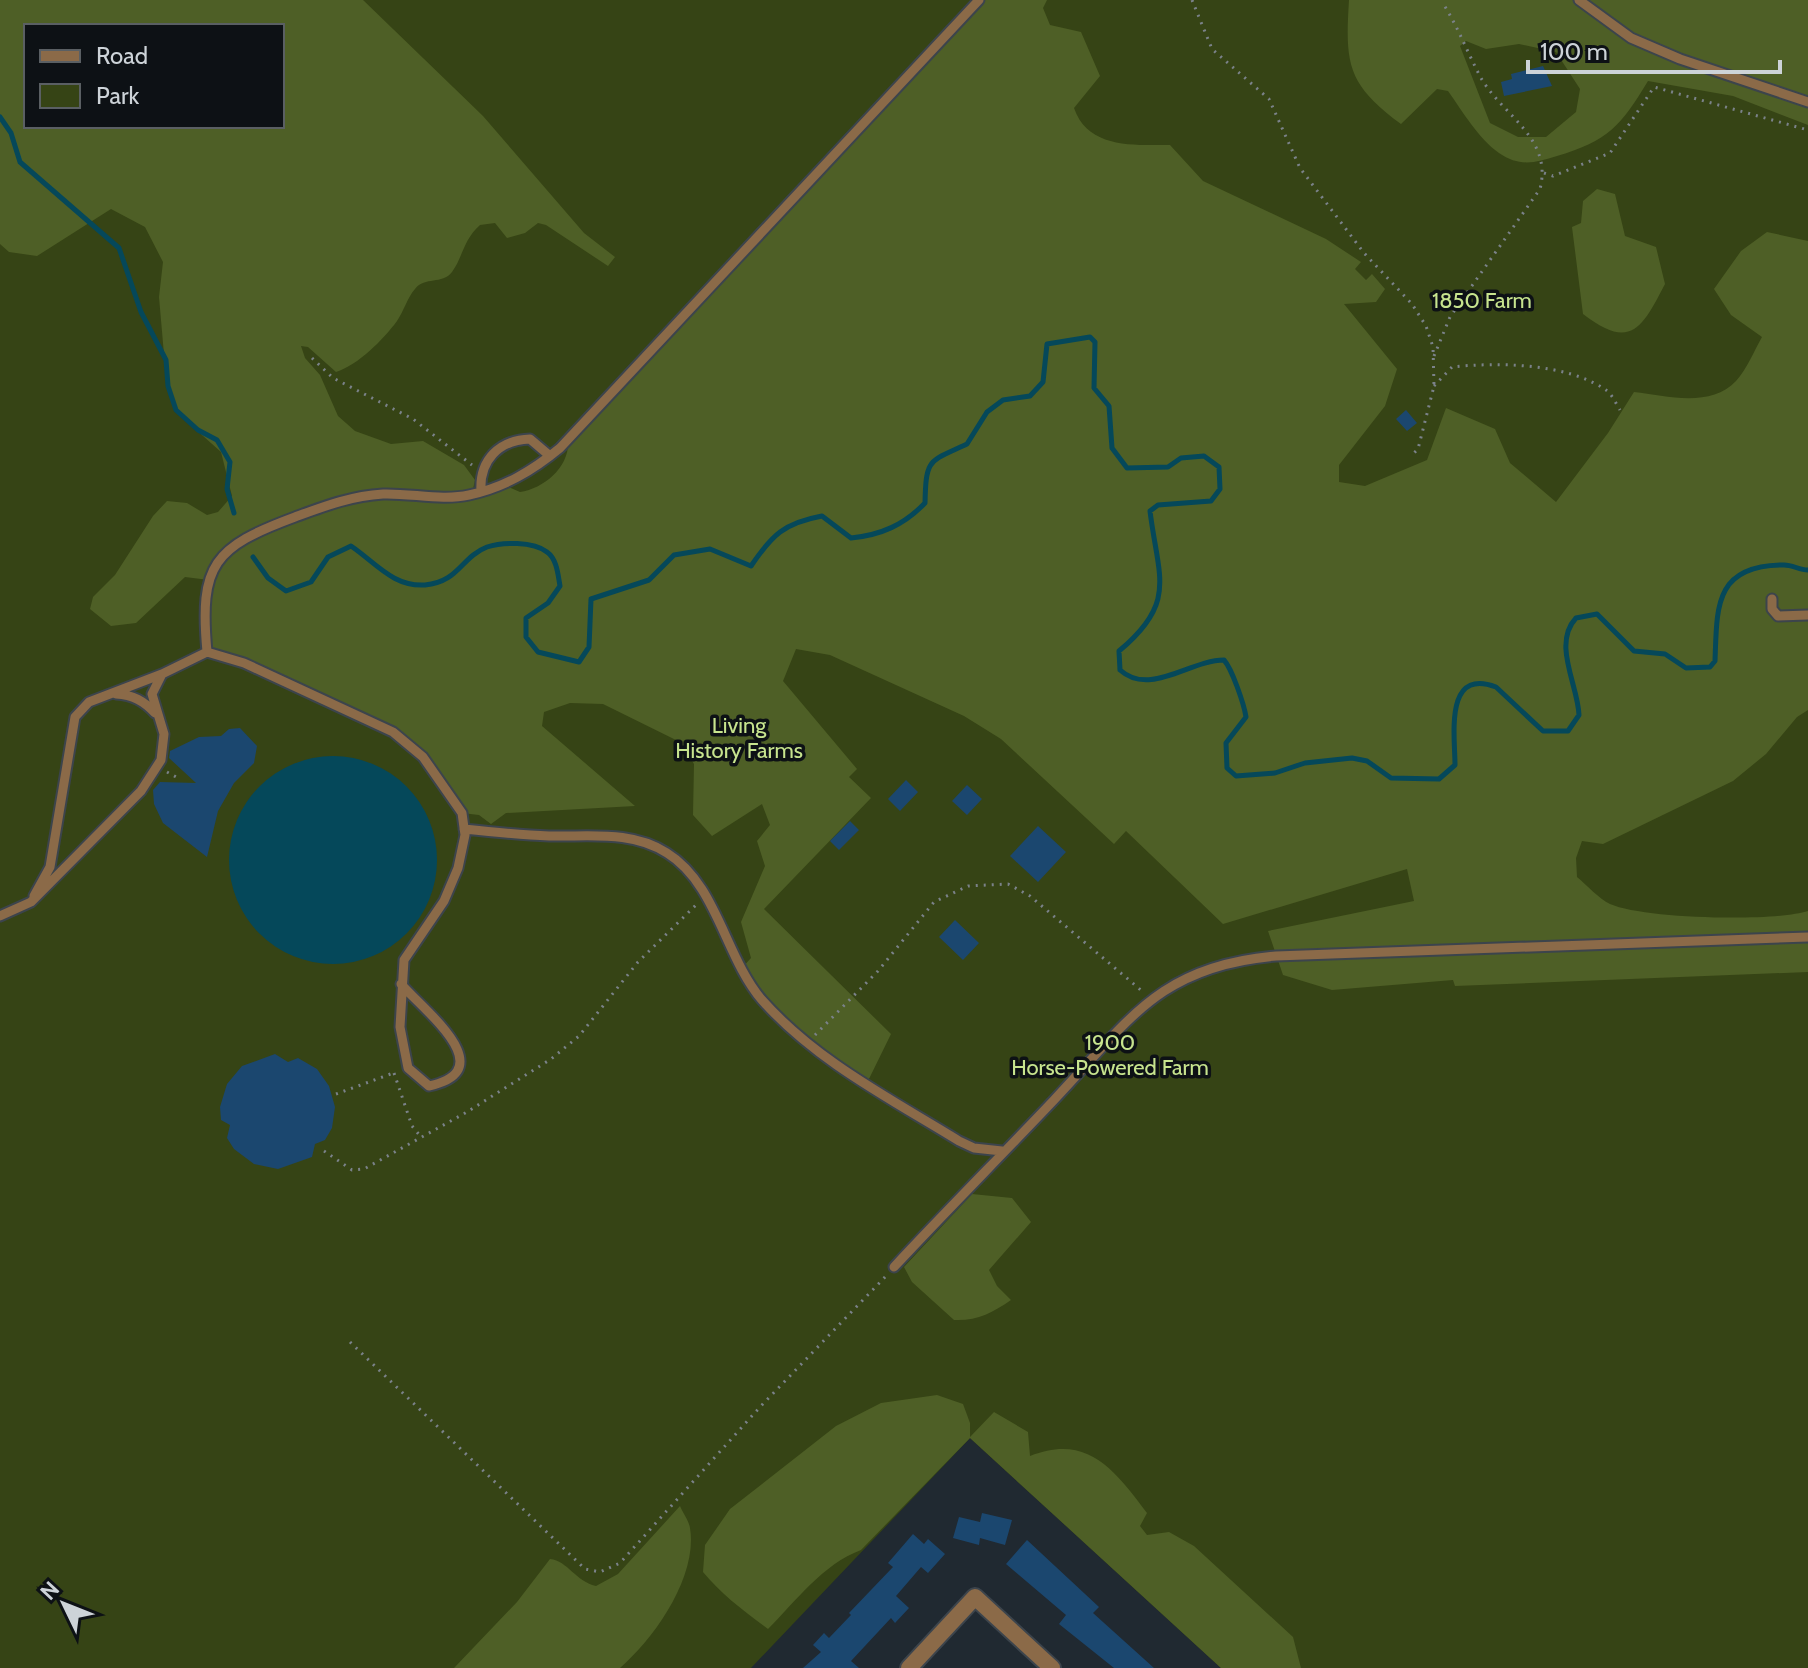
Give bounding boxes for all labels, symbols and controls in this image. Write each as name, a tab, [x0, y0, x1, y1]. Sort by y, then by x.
legend	[24, 24, 284, 128]
scale bar	[1528, 24, 1780, 74]
text: 100 m	[1540, 37, 1608, 66]
text: Road	[96, 41, 148, 70]
text: Park	[96, 81, 139, 110]
park label: 1850 Farm	[1432, 287, 1532, 314]
park label: Living History Farms	[675, 712, 803, 764]
park label: 1900 Horse-Powered Farm	[1011, 1029, 1209, 1081]
north arrow	[24, 1564, 104, 1644]
text: N	[35, 1576, 65, 1606]

